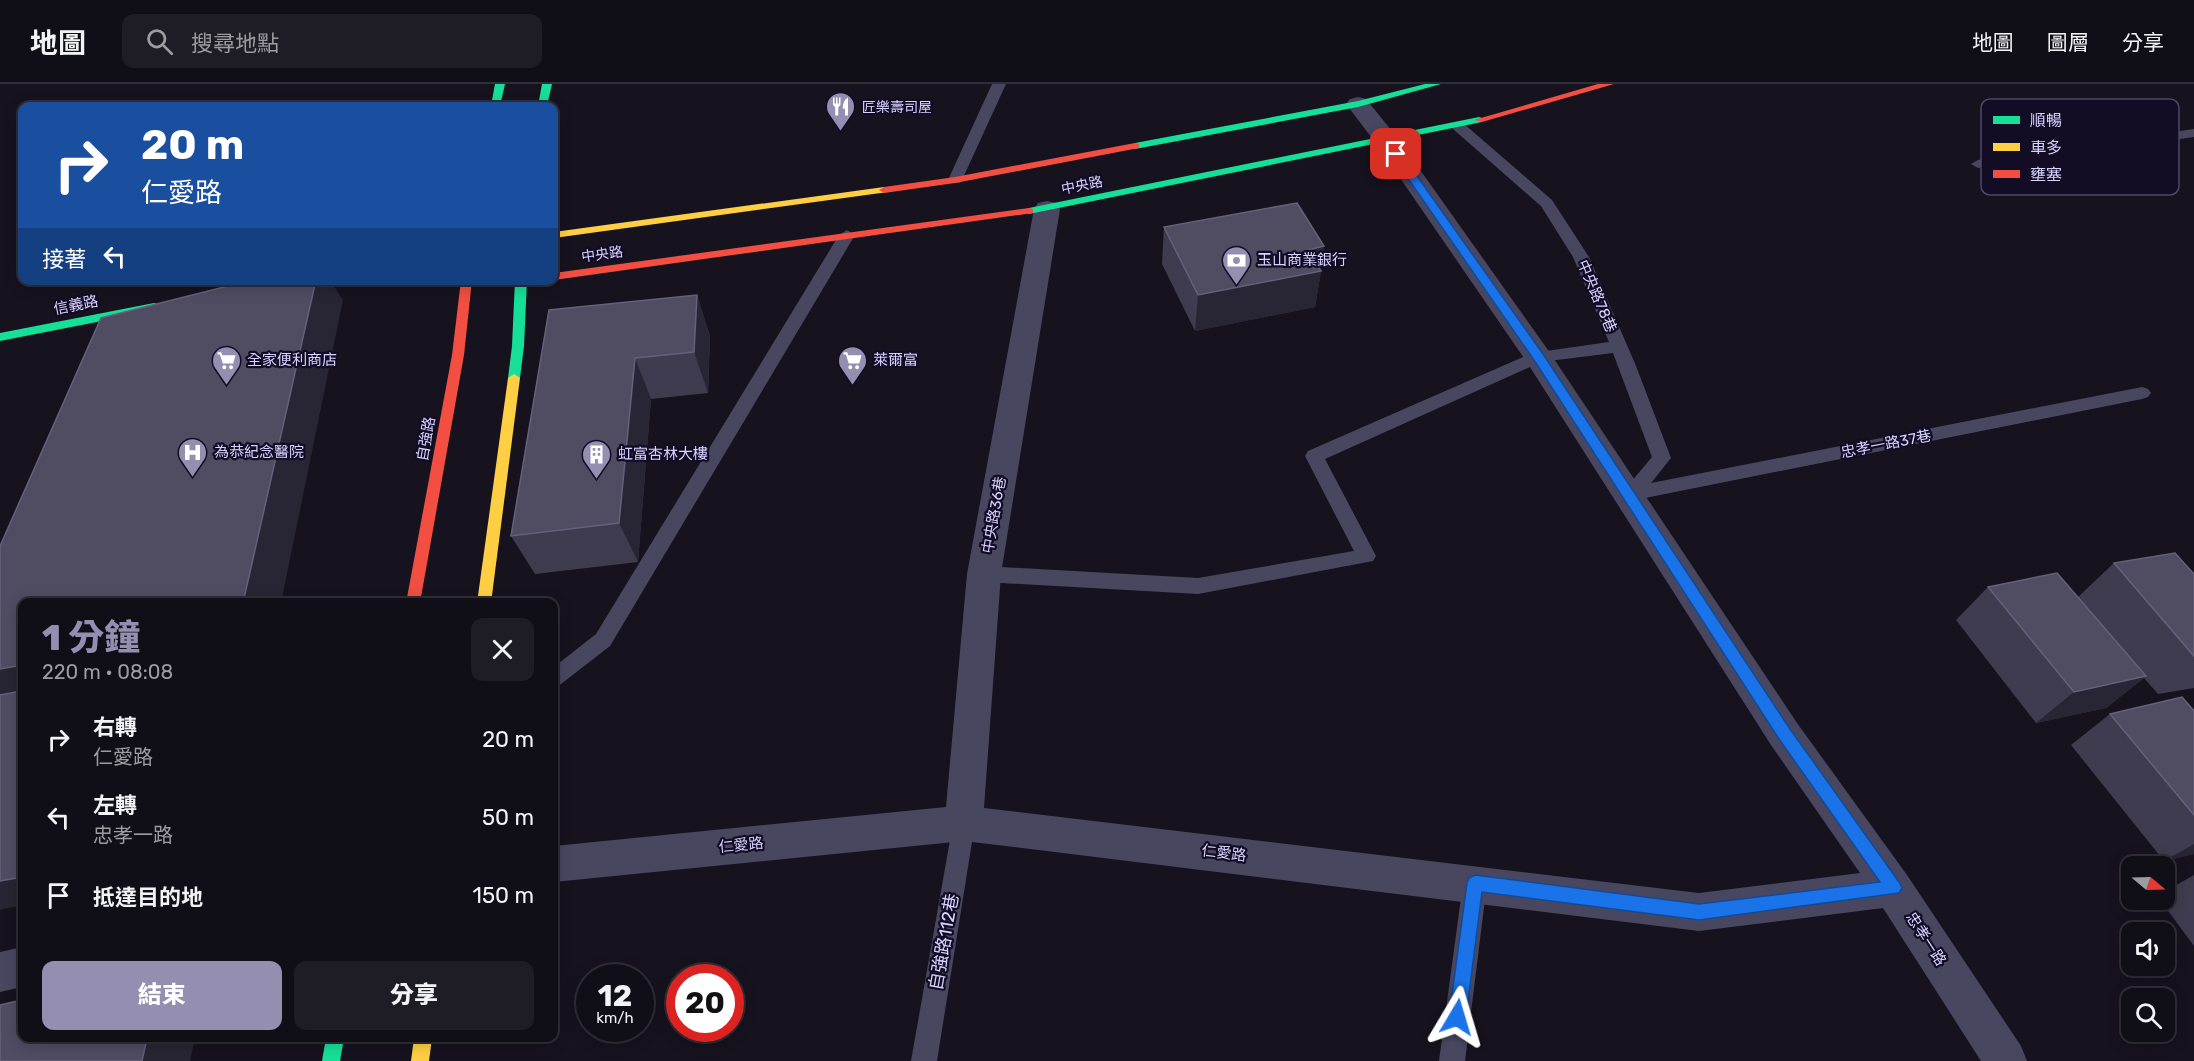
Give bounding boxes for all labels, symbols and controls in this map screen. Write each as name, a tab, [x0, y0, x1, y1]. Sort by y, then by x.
search box	[122, 14, 542, 68]
icon: search	[143, 25, 176, 58]
text: 地圖	[30, 27, 86, 60]
text: 搜尋地點	[191, 30, 279, 57]
text: 地圖	[1972, 30, 2014, 55]
text: 圖層	[2047, 30, 2089, 55]
text: 分享	[2122, 30, 2164, 55]
restaurant icon: 匠樂壽司屋	[825, 91, 857, 133]
place label: 匠樂壽司屋	[862, 99, 932, 116]
legend	[1981, 99, 2179, 195]
text: 順暢	[2030, 111, 2062, 130]
text: 20 m	[141, 120, 244, 170]
icon: right	[42, 126, 120, 204]
pin	[1370, 128, 1421, 179]
icon: arrive	[1379, 137, 1412, 170]
text: 車多	[2030, 138, 2062, 157]
text: 壅塞	[2030, 165, 2062, 184]
street label: 中央路	[1060, 173, 1104, 198]
text: 仁愛路	[141, 177, 222, 209]
icon: left	[98, 240, 131, 273]
street label: 中央路	[580, 243, 624, 266]
bank icon: 玉山商業銀行	[1220, 244, 1252, 286]
text: 接著	[42, 246, 86, 273]
place label: 玉山商業銀行	[1257, 251, 1347, 269]
street label: 中央路78巷	[1574, 257, 1620, 335]
street label: 信義路	[52, 292, 100, 318]
supermarket icon: 全家便利商店	[210, 344, 242, 386]
supermarket icon: 萊爾富	[836, 344, 868, 386]
place label: 全家便利商店	[247, 351, 337, 369]
place label: 萊爾富	[873, 351, 918, 369]
street label: 自強路	[413, 415, 439, 463]
street label: 忠孝一路37巷	[1839, 426, 1933, 462]
hospital icon: 為恭紀念醫院	[177, 436, 209, 478]
building icon: 虹富杏林大樓	[581, 438, 613, 480]
place label: 為恭紀念醫院	[214, 443, 304, 461]
place label: 虹富杏林大樓	[618, 445, 708, 463]
street label: 中央路36巷	[978, 475, 1010, 555]
text: 1 分鐘	[42, 616, 140, 659]
button: close	[471, 618, 534, 681]
text: 220 m · 08:08	[42, 660, 173, 684]
text: 右轉	[93, 714, 137, 741]
icon: right	[42, 723, 75, 756]
text: 20 m	[482, 726, 534, 753]
text: 仁愛路	[93, 745, 153, 769]
text: 左轉	[93, 792, 137, 819]
icon: left	[42, 801, 75, 834]
text: 50 m	[482, 804, 534, 831]
text: 忠孝一路	[93, 823, 173, 847]
street label: 仁愛路	[718, 834, 764, 856]
street label: 仁愛路	[1201, 841, 1247, 865]
north arrow	[2121, 856, 2175, 910]
map controls	[2121, 856, 2175, 1042]
icon: arrive	[42, 879, 75, 912]
text: 150 m	[473, 882, 534, 909]
text: 抵達目的地	[93, 884, 203, 911]
street label: 自強路112巷	[925, 892, 963, 992]
street label: 忠孝一路	[1902, 909, 1950, 969]
button: sound	[2121, 922, 2175, 976]
button: 結束	[42, 961, 282, 1030]
button: 分享	[294, 961, 534, 1030]
speed limit sign: 20	[666, 964, 744, 1042]
text: 12	[598, 978, 632, 1014]
position arrow	[1425, 985, 1489, 1049]
button: search	[2121, 988, 2175, 1042]
text: km/h	[596, 1009, 634, 1027]

